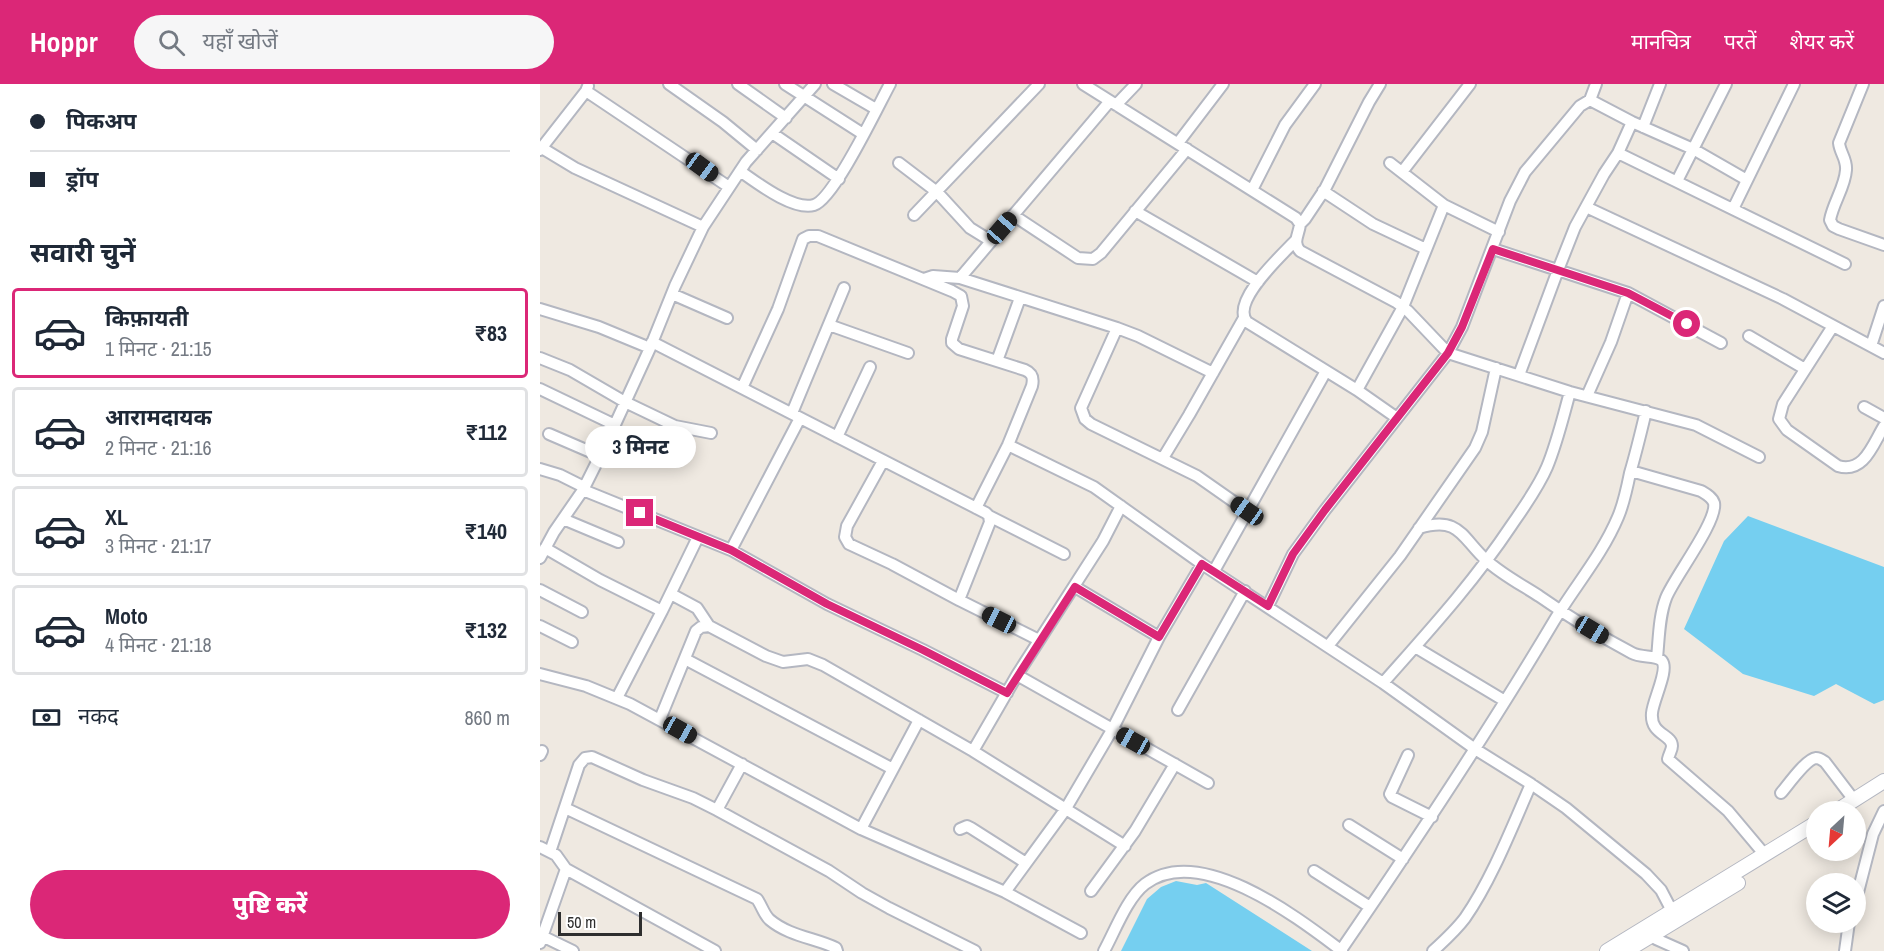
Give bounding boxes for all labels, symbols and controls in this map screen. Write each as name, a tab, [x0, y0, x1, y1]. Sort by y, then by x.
search box	[134, 15, 554, 69]
text: Hoppr	[30, 23, 98, 61]
icon: search	[155, 26, 188, 59]
text: यहाँ खोजें	[203, 26, 278, 56]
text: मानचित्र	[1631, 27, 1691, 56]
text: परतें	[1724, 27, 1756, 56]
text: शेयर करें	[1789, 27, 1854, 56]
text: पिकअप	[66, 106, 137, 136]
car	[682, 149, 722, 185]
text: ड्रॉप	[66, 164, 99, 194]
car	[983, 209, 1021, 247]
text: सवारी चुनें	[30, 234, 136, 270]
text: किफ़ायती	[105, 303, 189, 333]
icon: car	[33, 306, 87, 360]
route start	[1673, 310, 1700, 337]
text: ₹83	[474, 318, 507, 348]
text: 1 मिनट · 21:15	[105, 335, 212, 362]
text: आरामदायक	[105, 402, 212, 432]
icon: car	[33, 405, 87, 459]
text: ₹112	[465, 417, 507, 447]
callout: 3 मिनट	[585, 426, 696, 468]
text: 3 मिनट	[612, 433, 669, 460]
text: 2 मिनट · 21:16	[105, 434, 212, 461]
car	[1227, 493, 1267, 529]
route end	[626, 499, 653, 526]
text: XL	[105, 502, 128, 532]
icon: car	[33, 504, 87, 558]
text: ₹140	[464, 516, 507, 546]
text: 3 मिनट · 21:17	[105, 532, 212, 559]
text: Moto	[105, 601, 148, 631]
icon: car	[33, 603, 87, 657]
car	[979, 604, 1019, 636]
car	[1572, 613, 1612, 647]
text: ₹132	[464, 615, 507, 645]
text: 4 मिनट · 21:18	[105, 631, 212, 658]
icon: cash	[30, 701, 63, 734]
text: नकद	[78, 701, 119, 731]
text: 860 m	[464, 704, 510, 731]
car	[660, 713, 700, 747]
car	[1113, 724, 1153, 758]
north arrow	[1806, 801, 1866, 861]
map controls	[1806, 801, 1866, 933]
button: पुष्टि करें	[30, 870, 510, 939]
button: layers	[1806, 873, 1866, 933]
scale bar	[558, 909, 642, 936]
text: 50 m	[567, 911, 596, 933]

